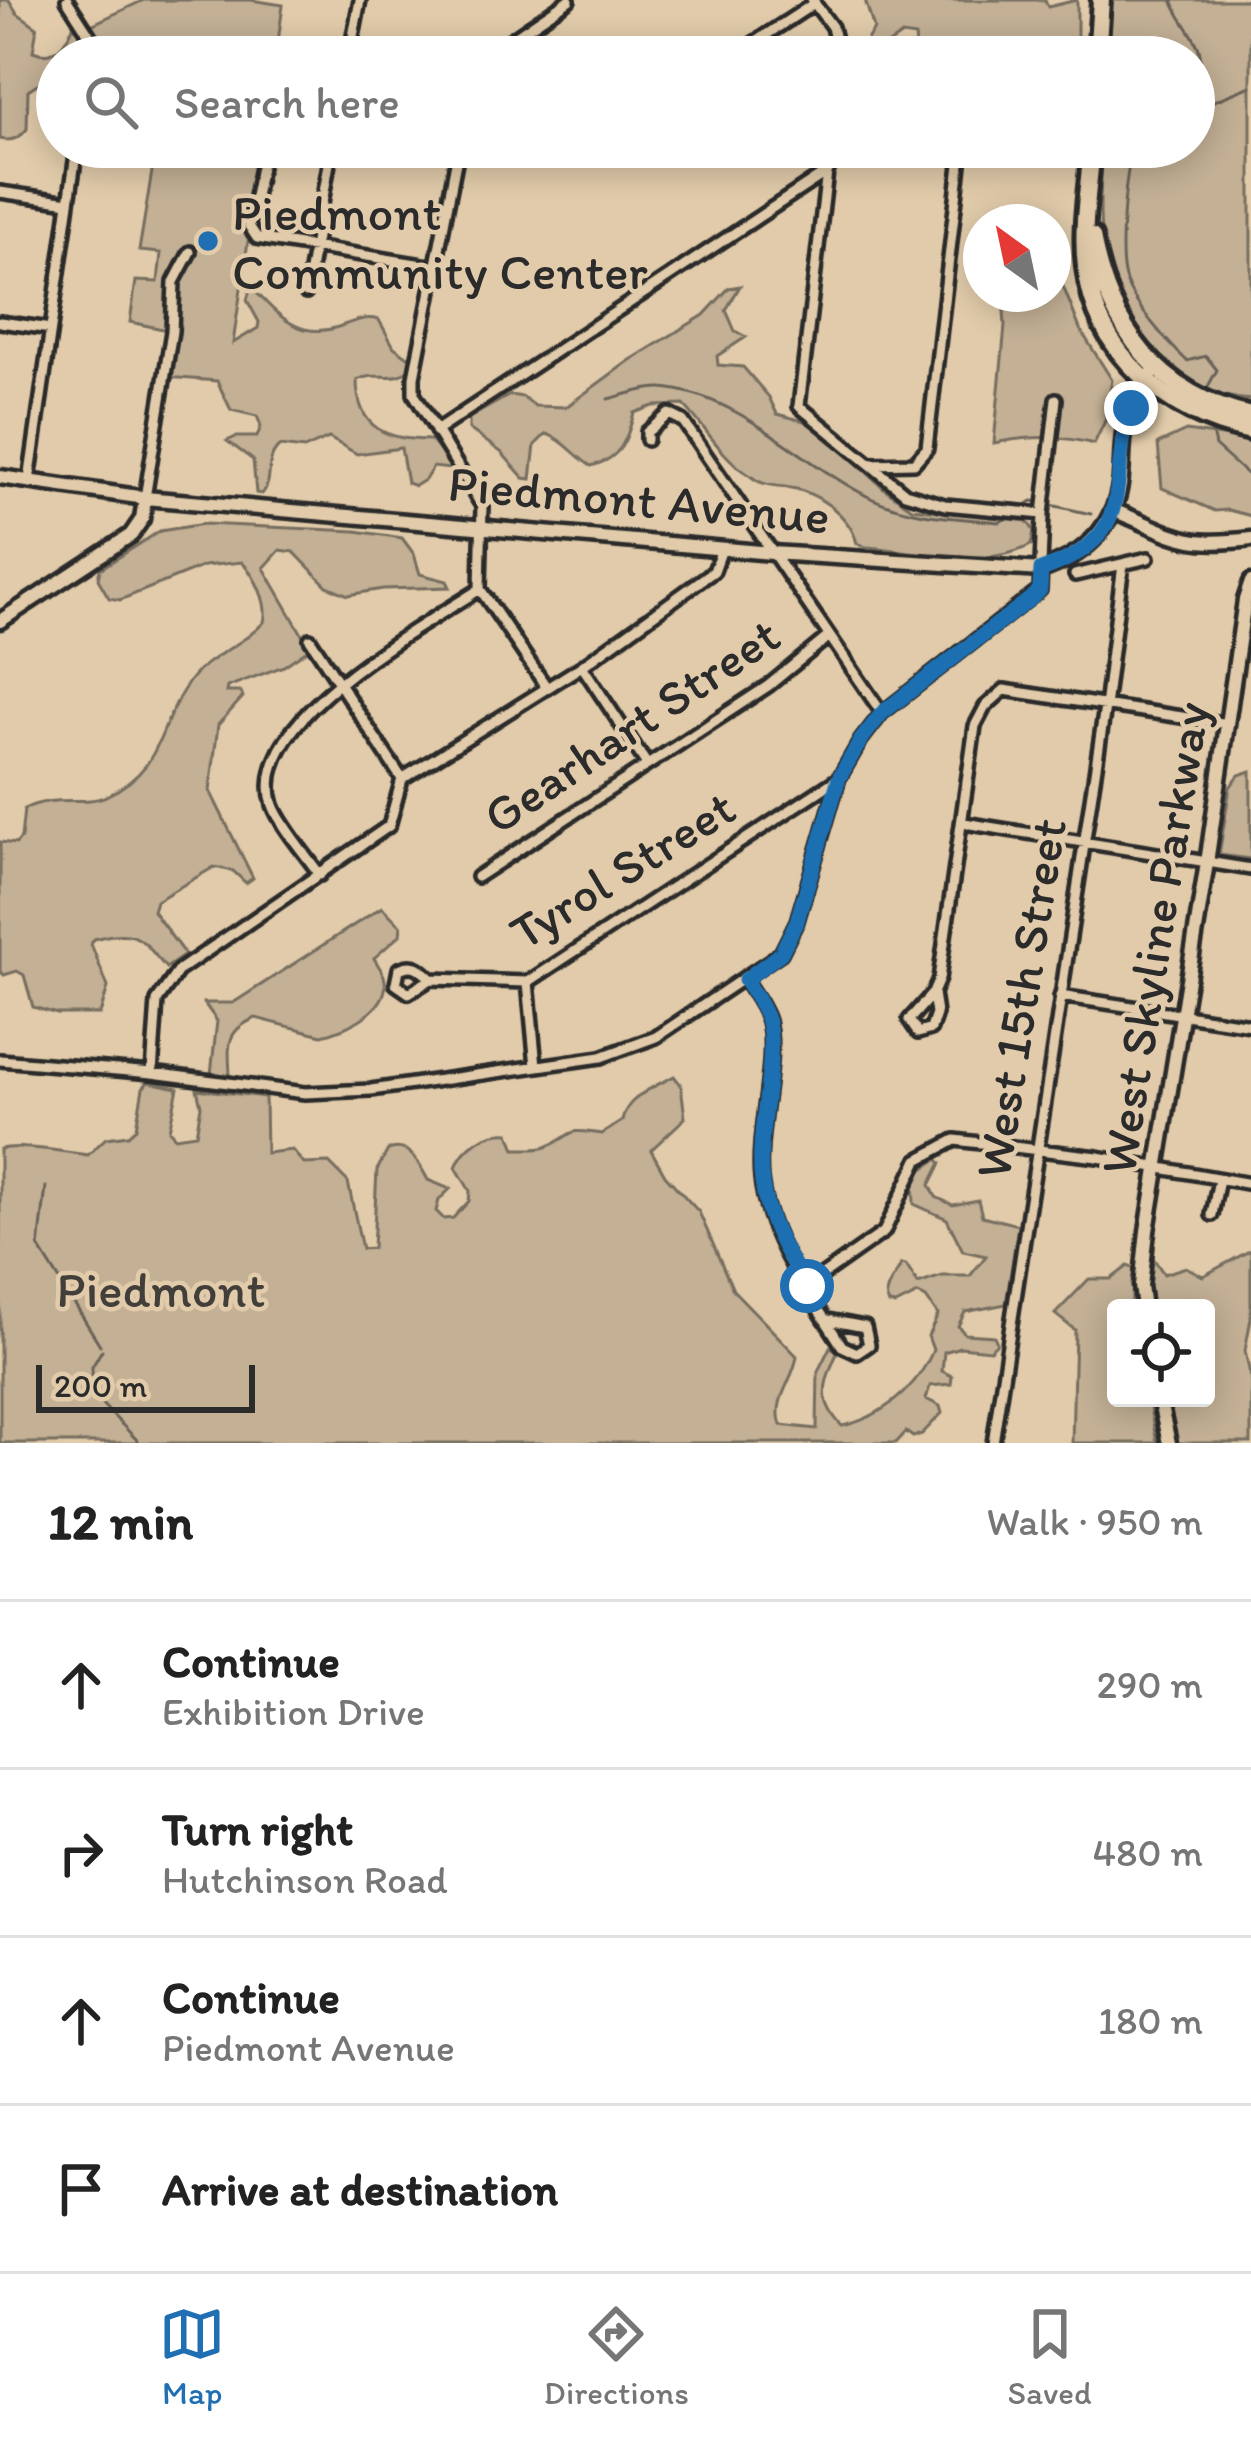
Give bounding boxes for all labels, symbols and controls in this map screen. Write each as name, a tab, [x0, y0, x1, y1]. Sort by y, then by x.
search box	[36, 36, 1215, 168]
icon: search	[78, 69, 144, 135]
text: Search here	[174, 75, 400, 129]
place label: Piedmont Community Center	[232, 182, 648, 302]
north arrow	[963, 204, 1071, 312]
marker: Piedmont Community Center	[195, 228, 221, 254]
route end	[1104, 381, 1158, 435]
street label: Piedmont Avenue	[446, 452, 832, 547]
street label: Gearhart Street	[472, 604, 791, 847]
street label: West Skyline Parkway	[1087, 698, 1222, 1178]
street label: Tyrol Street	[499, 776, 746, 963]
street label: West 15th Street	[962, 814, 1079, 1182]
park label: Piedmont	[56, 1259, 266, 1320]
route start	[780, 1259, 834, 1313]
map controls	[1107, 1299, 1215, 1407]
button: locate	[1107, 1299, 1215, 1407]
scale bar	[36, 1359, 255, 1412]
text: 200 m	[54, 1366, 147, 1405]
text: 12 min	[48, 1491, 193, 1552]
text: Walk · 950 m	[986, 1498, 1203, 1545]
text: Continue	[162, 1634, 340, 1688]
icon: ahead	[48, 1652, 114, 1718]
text: 290 m	[1096, 1661, 1203, 1708]
text: Exhibition Drive	[162, 1688, 425, 1735]
text: Turn right	[162, 1802, 353, 1856]
icon: right	[48, 1820, 114, 1886]
text: 480 m	[1093, 1829, 1203, 1876]
text: Hutchinson Road	[162, 1856, 448, 1903]
text: Continue	[162, 1970, 340, 2024]
icon: ahead	[48, 1988, 114, 2054]
text: 180 m	[1098, 1997, 1203, 2044]
text: Piedmont Avenue	[162, 2024, 455, 2071]
icon: arrive	[48, 2156, 114, 2222]
text: Arrive at destination	[162, 2162, 558, 2216]
tab: Map	[159, 2301, 225, 2412]
tab: Directions	[544, 2301, 689, 2412]
tab: Saved	[1008, 2301, 1092, 2412]

